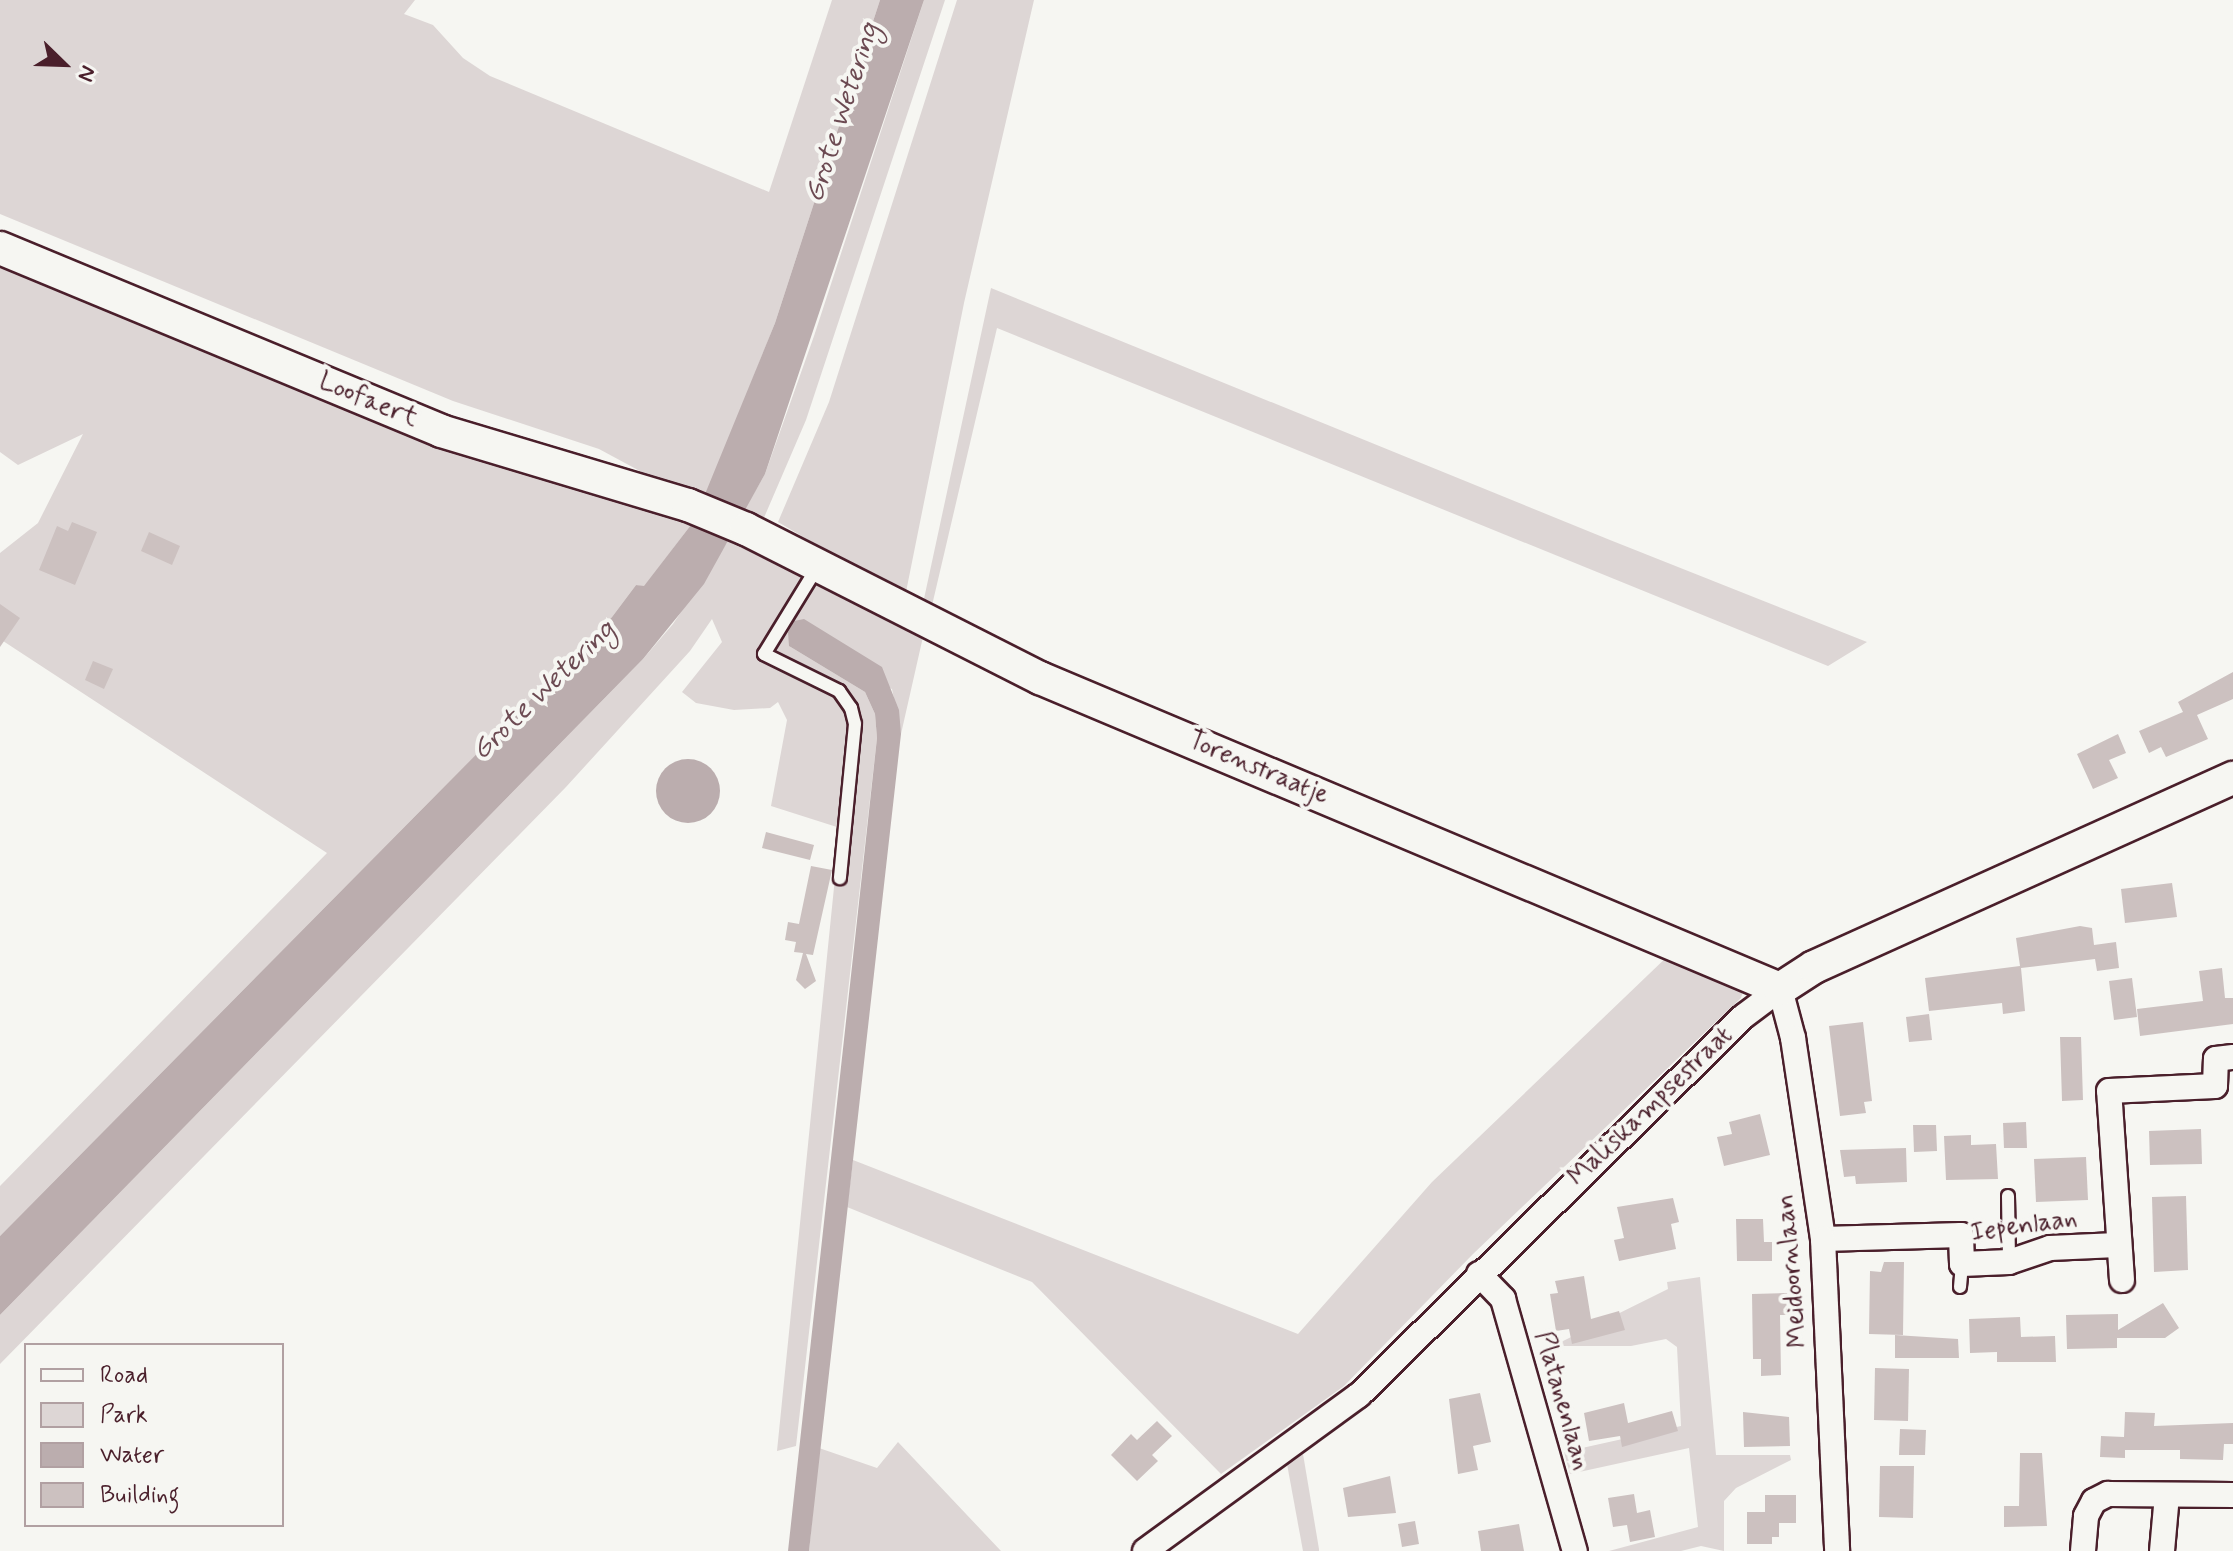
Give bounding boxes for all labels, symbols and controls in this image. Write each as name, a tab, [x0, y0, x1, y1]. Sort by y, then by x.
water label: Grote Wetering	[798, 20, 888, 206]
north arrow	[24, 24, 104, 104]
text: N	[70, 61, 102, 86]
street label: Loofaert	[314, 367, 422, 435]
water label: Grote Wetering	[466, 615, 622, 767]
street label: Torenstraatje	[1183, 725, 1333, 813]
street label: Maliskampsestraat	[1562, 1021, 1740, 1193]
street label: Meidoornlaan	[1771, 1193, 1815, 1349]
street label: Iepenlaan	[1969, 1204, 2079, 1250]
street label: Platanenlaan	[1526, 1328, 1596, 1474]
legend	[24, 1343, 284, 1527]
text: Road	[100, 1360, 148, 1391]
text: Park	[100, 1400, 148, 1431]
text: Water	[100, 1440, 164, 1471]
text: Building	[100, 1480, 180, 1511]

